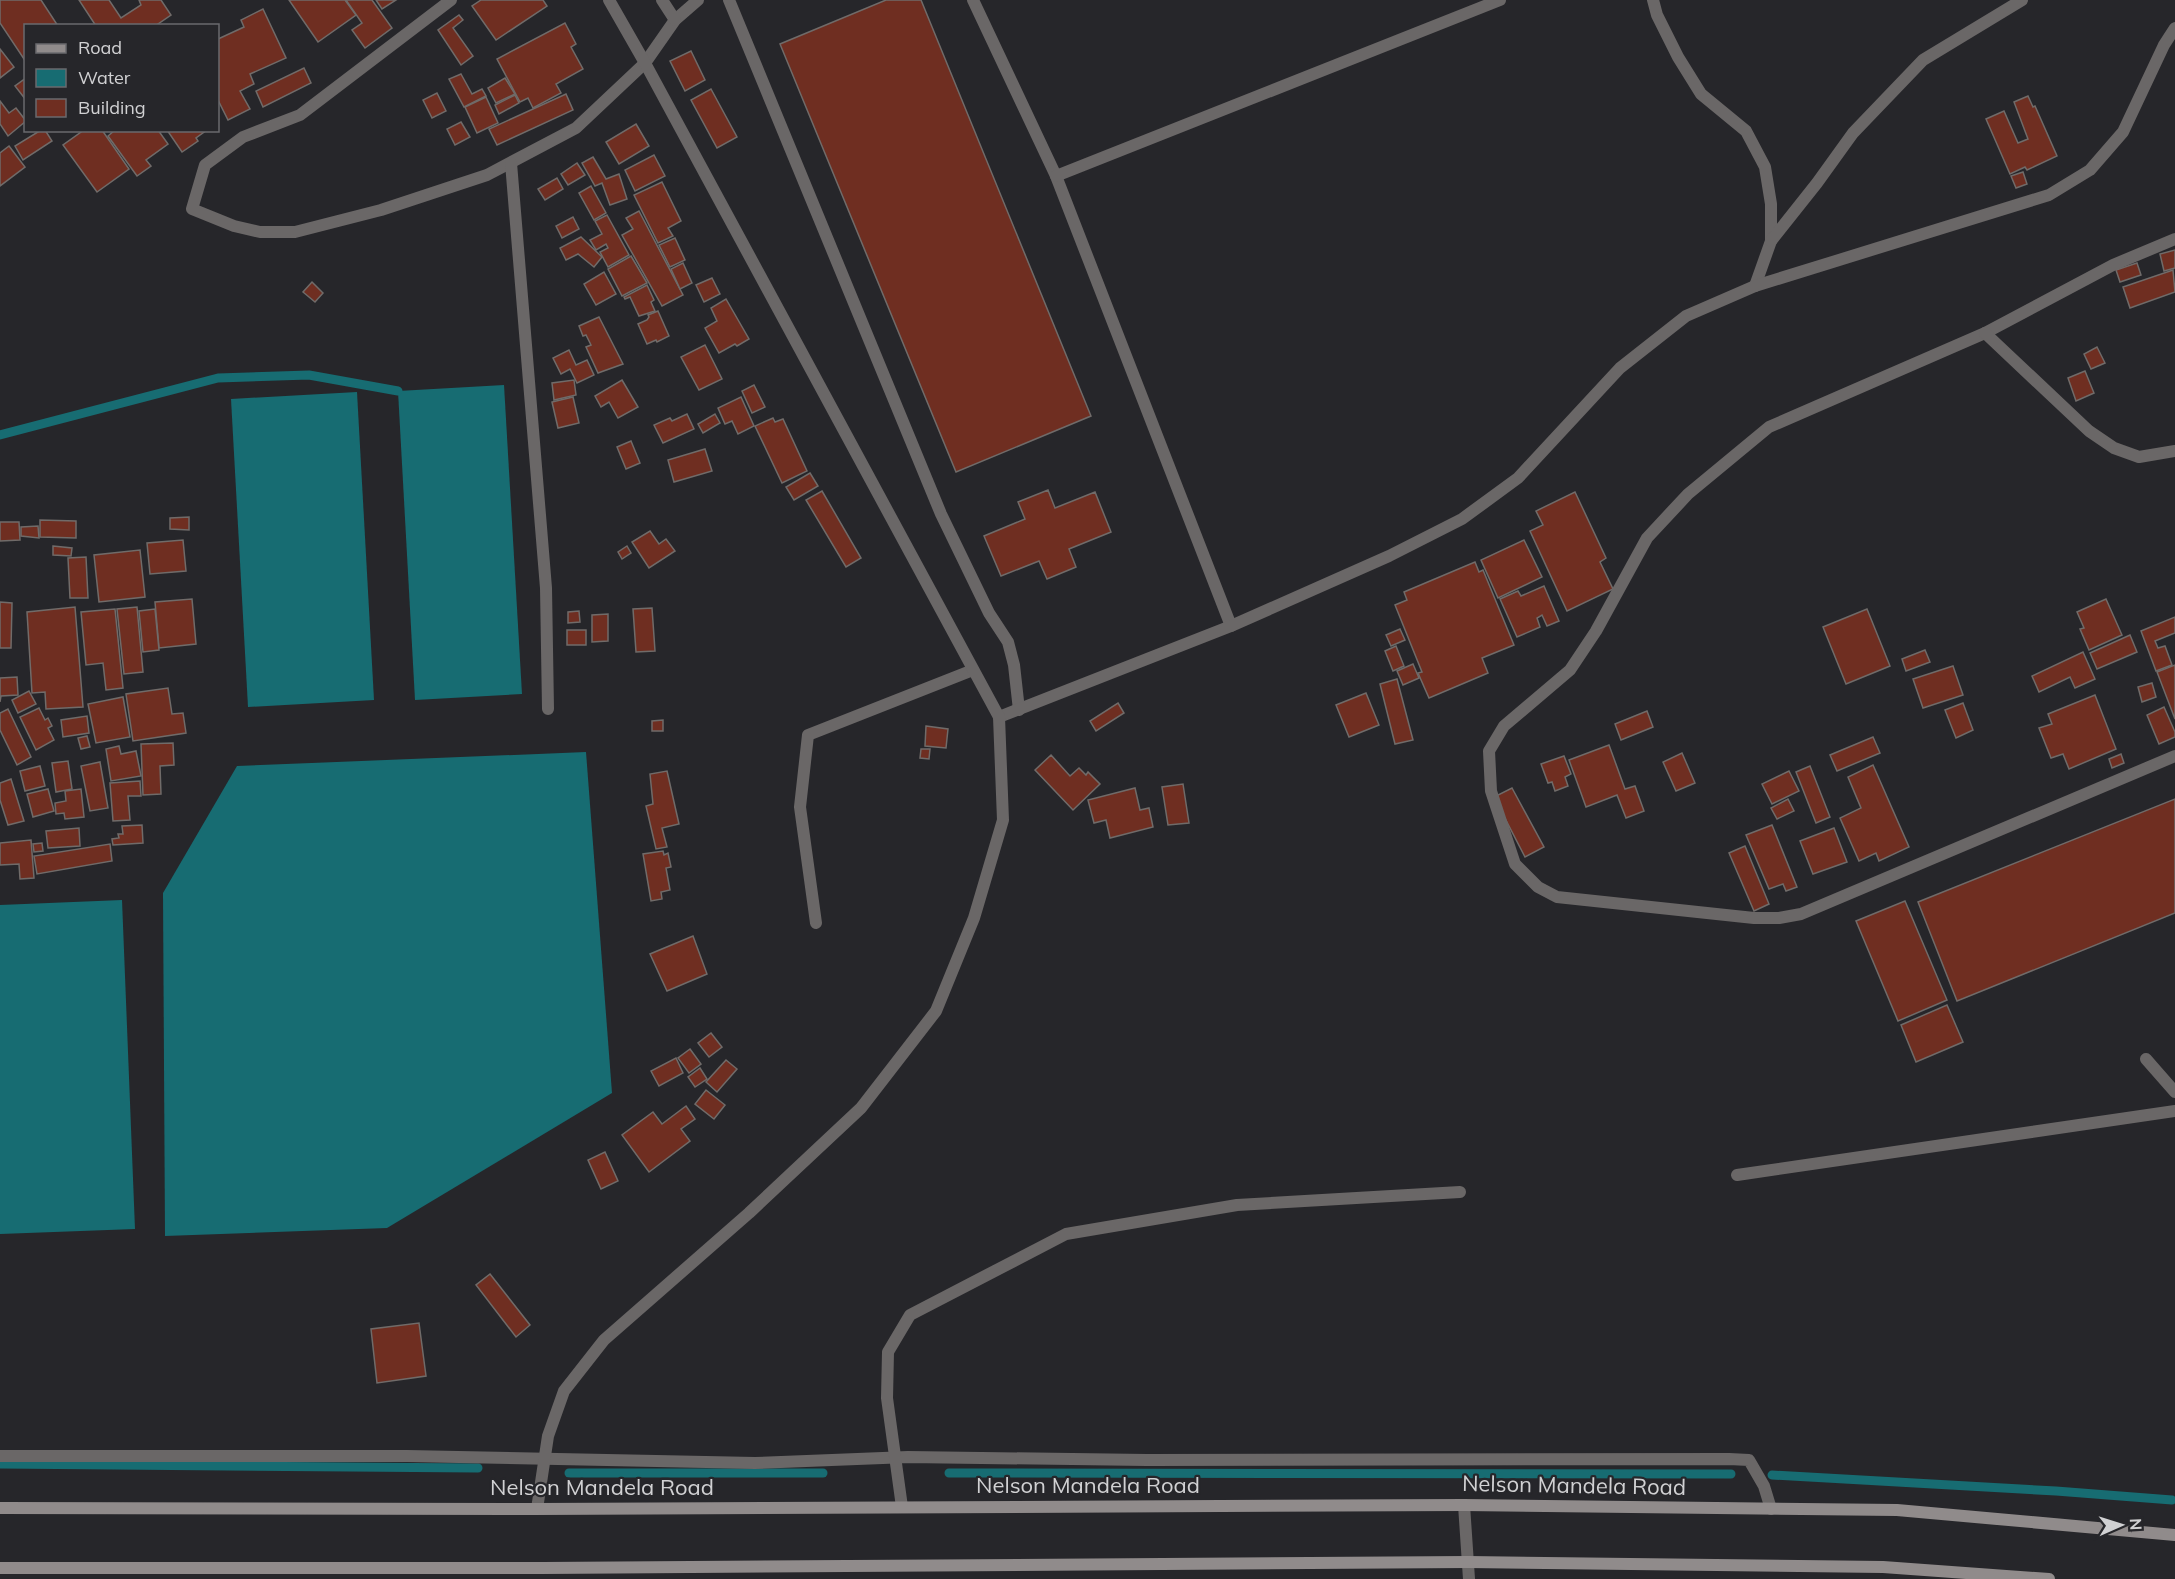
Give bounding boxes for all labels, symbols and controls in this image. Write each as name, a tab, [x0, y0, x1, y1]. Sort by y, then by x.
legend	[24, 24, 219, 132]
text: Road	[78, 36, 122, 59]
text: Water	[78, 66, 131, 89]
text: Building	[78, 96, 146, 119]
street label: Nelson Mandela Road	[1462, 1469, 1686, 1501]
street label: Nelson Mandela Road	[976, 1471, 1200, 1499]
street label: Nelson Mandela Road	[490, 1473, 714, 1501]
north arrow	[2091, 1495, 2151, 1555]
text: N	[2126, 1518, 2146, 1531]

